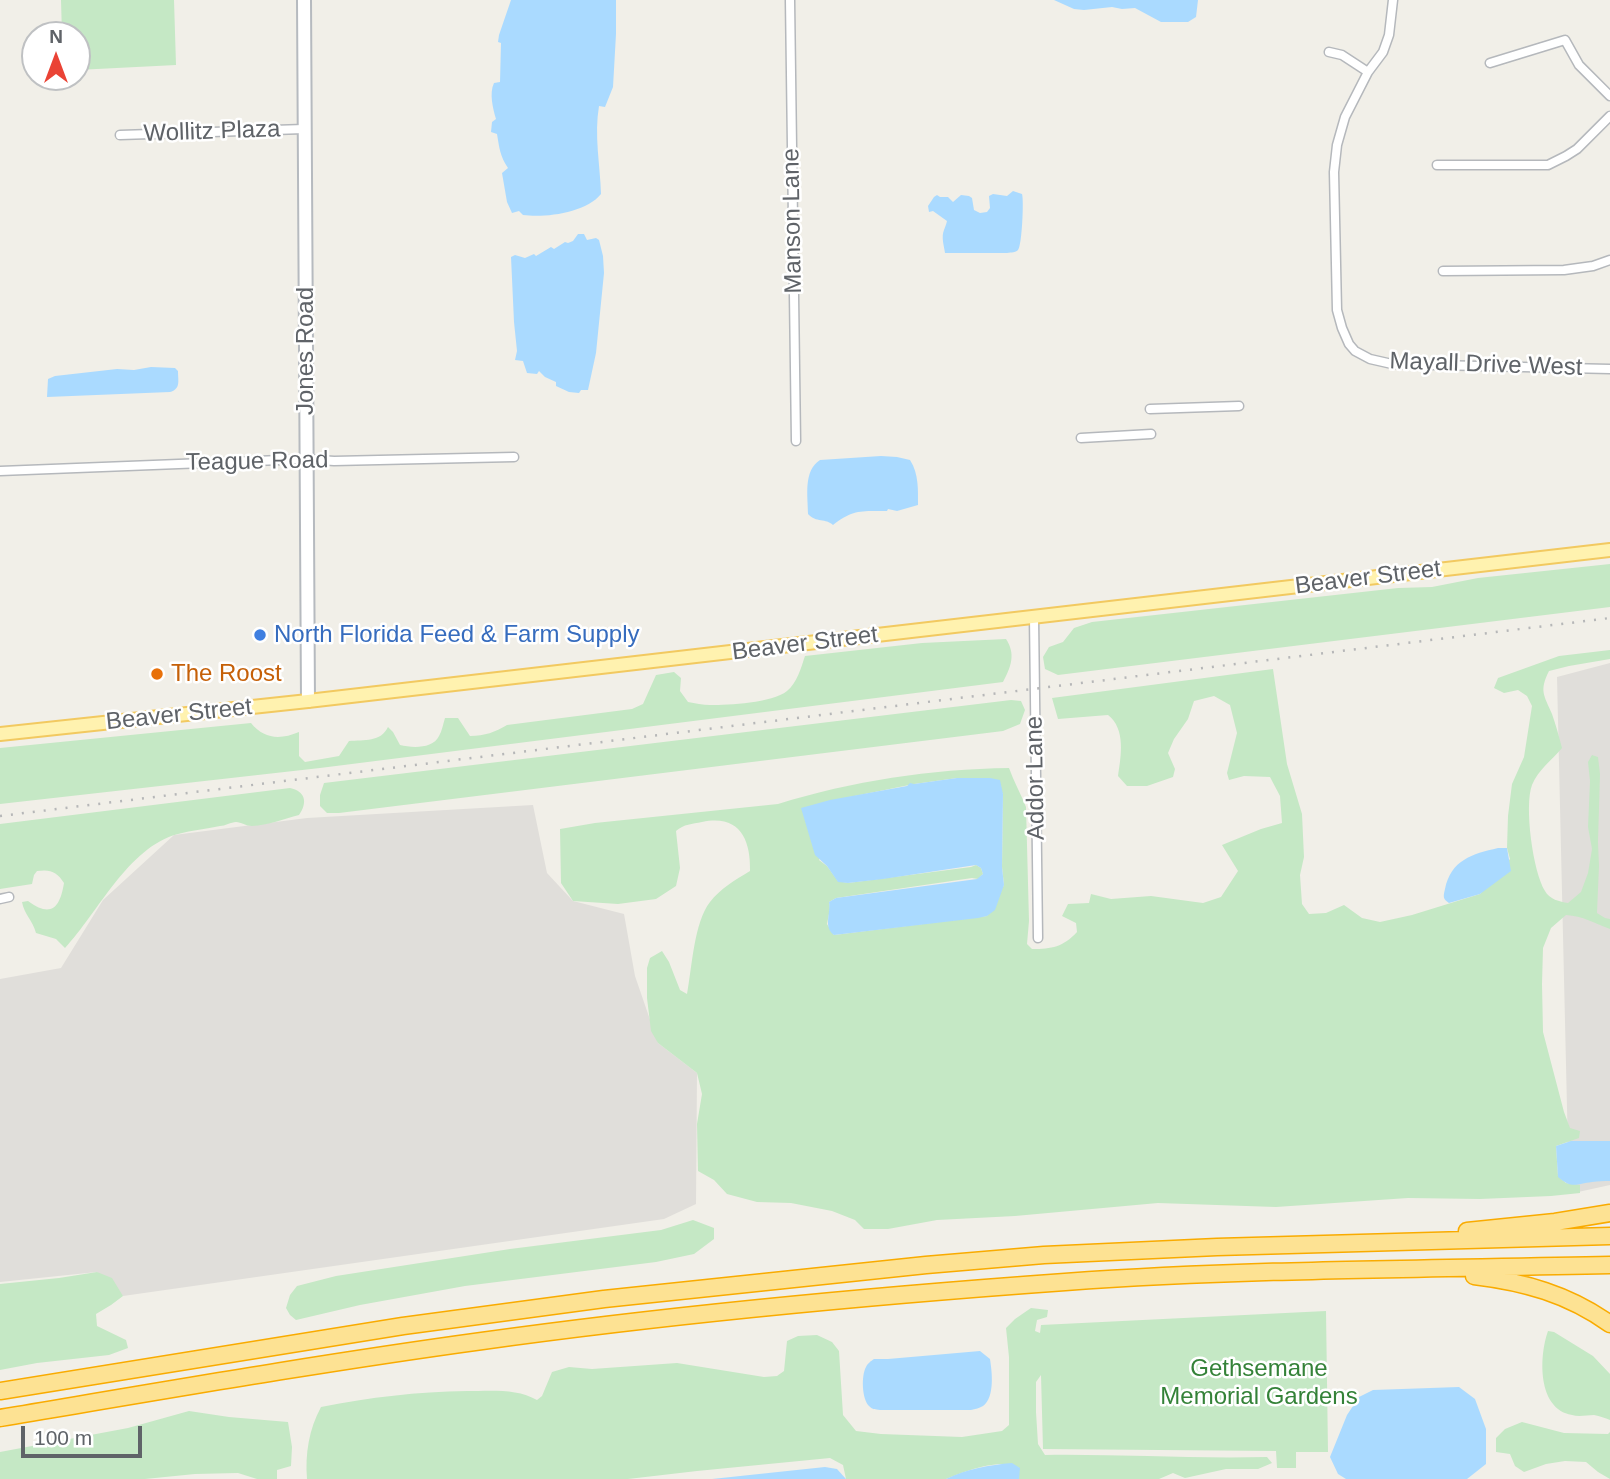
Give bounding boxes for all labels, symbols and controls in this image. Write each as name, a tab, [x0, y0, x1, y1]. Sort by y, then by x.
north arrow	[21, 21, 91, 91]
text: N	[49, 26, 63, 47]
street label: Wollitz Plaza	[143, 115, 281, 149]
street label: Manson Lane	[777, 148, 809, 294]
street label: Jones Road	[292, 287, 320, 415]
street label: Mayall Drive West	[1389, 347, 1583, 383]
street label: Teague Road	[185, 446, 329, 478]
street label: Beaver Street	[1293, 555, 1443, 601]
place label: North Florida Feed & Farm Supply	[274, 621, 639, 649]
street label: Beaver Street	[730, 621, 880, 667]
marker: North Florida Feed & Farm Supply	[252, 627, 268, 643]
place label: The Roost	[171, 660, 282, 688]
marker: The Roost	[149, 666, 165, 682]
street label: Beaver Street	[105, 693, 253, 737]
street label: Addor Lane	[1021, 716, 1051, 840]
park label: Gethsemane Memorial Gardens	[1160, 1355, 1358, 1411]
scale bar	[24, 1412, 145, 1456]
text: 100 m	[34, 1426, 92, 1449]

